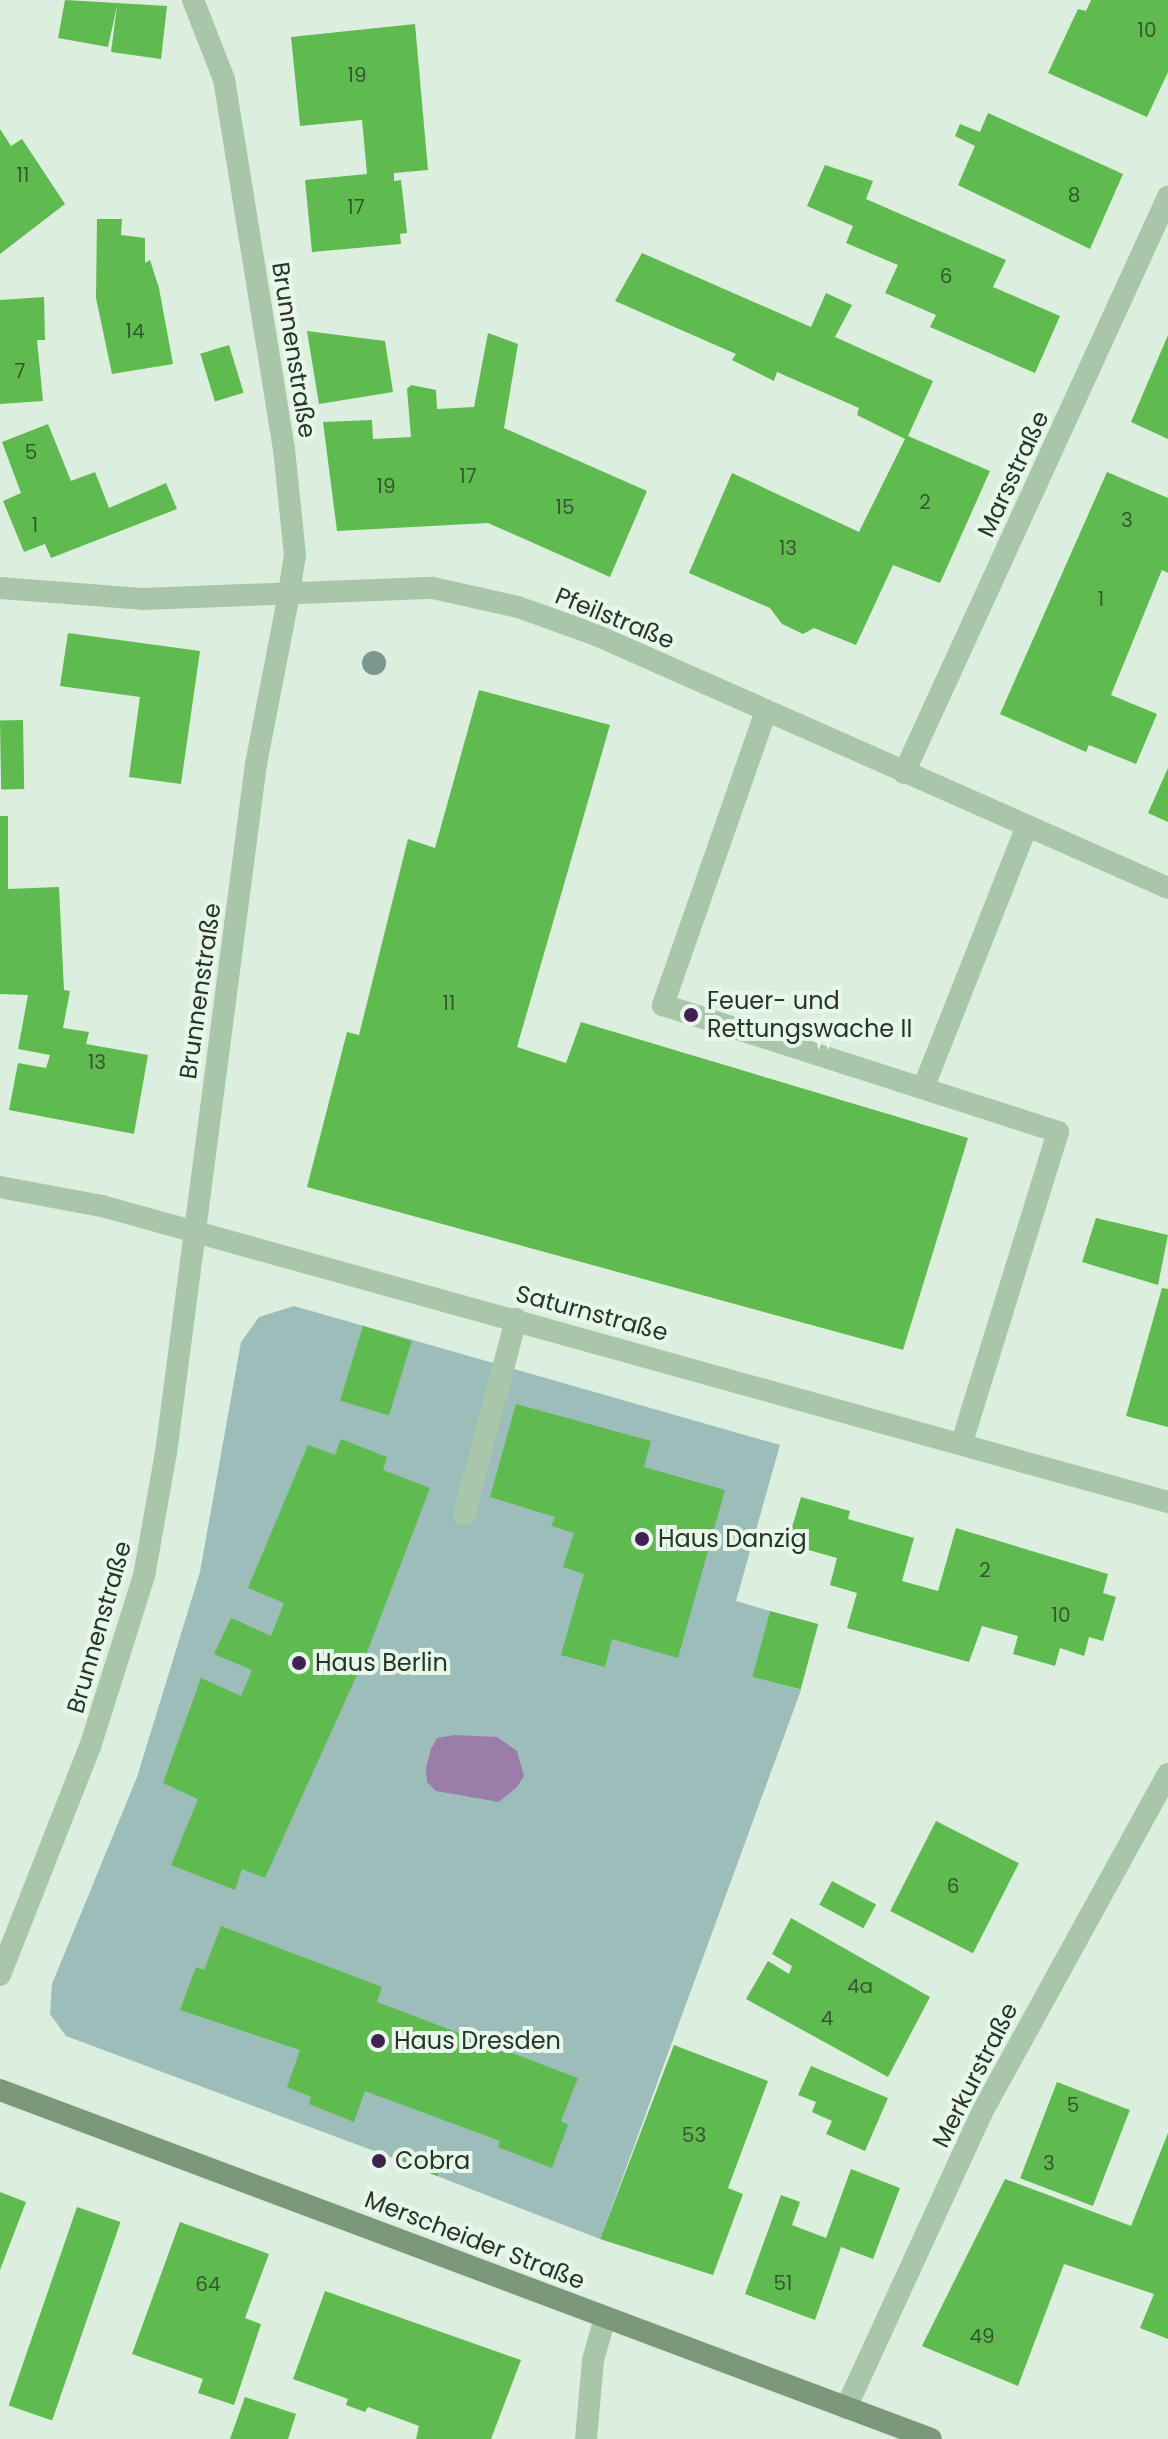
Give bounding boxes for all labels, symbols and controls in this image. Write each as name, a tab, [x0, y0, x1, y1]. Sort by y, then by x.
house number: 10	[1138, 18, 1156, 42]
house number: 19	[348, 63, 366, 87]
house number: 11	[17, 163, 29, 187]
house number: 8	[1068, 183, 1080, 207]
house number: 17	[347, 195, 365, 219]
street label: Brunnenstraße	[266, 260, 322, 440]
house number: 6	[940, 264, 952, 288]
house number: 14	[126, 319, 144, 343]
house number: 7	[15, 359, 25, 383]
street label: Marsstraße	[971, 406, 1055, 542]
house number: 5	[25, 440, 37, 464]
house number: 17	[459, 464, 477, 488]
house number: 19	[377, 474, 395, 498]
house number: 2	[919, 490, 931, 514]
house number: 15	[556, 495, 574, 519]
house number: 3	[1121, 508, 1133, 532]
house number: 1	[32, 513, 38, 537]
house number: 13	[779, 536, 797, 560]
street label: Pfeilstraße	[551, 581, 679, 655]
house number: 1	[1098, 587, 1104, 611]
street label: Brunnenstraße	[173, 901, 227, 1081]
place label: Feuer- und Rettungswache II	[707, 987, 912, 1043]
house number: 11	[443, 991, 455, 1015]
marker: Feuer- und Rettungswache II	[682, 1006, 700, 1024]
house number: 13	[88, 1050, 106, 1074]
street label: Saturnstraße	[513, 1279, 671, 1347]
place label: Haus Danzig	[658, 1525, 807, 1553]
marker: Haus Danzig	[633, 1530, 651, 1548]
street label: Brunnenstraße	[61, 1538, 137, 1716]
house number: 2	[979, 1558, 991, 1582]
house number: 10	[1052, 1603, 1070, 1627]
place label: Haus Berlin	[315, 1649, 448, 1677]
marker: Haus Berlin	[290, 1654, 308, 1672]
house number: 6	[947, 1874, 959, 1898]
house number: 4a	[847, 1974, 873, 1998]
street label: Merkurstraße	[926, 1998, 1024, 2152]
house number: 4	[821, 2006, 833, 2030]
place label: Haus Dresden	[394, 2027, 561, 2055]
marker: Haus Dresden	[369, 2032, 387, 2050]
house number: 5	[1067, 2093, 1079, 2117]
house number: 53	[682, 2123, 706, 2147]
place label: Cobra	[395, 2147, 470, 2175]
house number: 3	[1043, 2151, 1055, 2175]
marker: Cobra	[370, 2152, 388, 2170]
street label: Merscheider Straße	[361, 2185, 589, 2295]
house number: 51	[774, 2271, 792, 2295]
house number: 64	[195, 2272, 221, 2296]
house number: 49	[969, 2324, 995, 2348]

